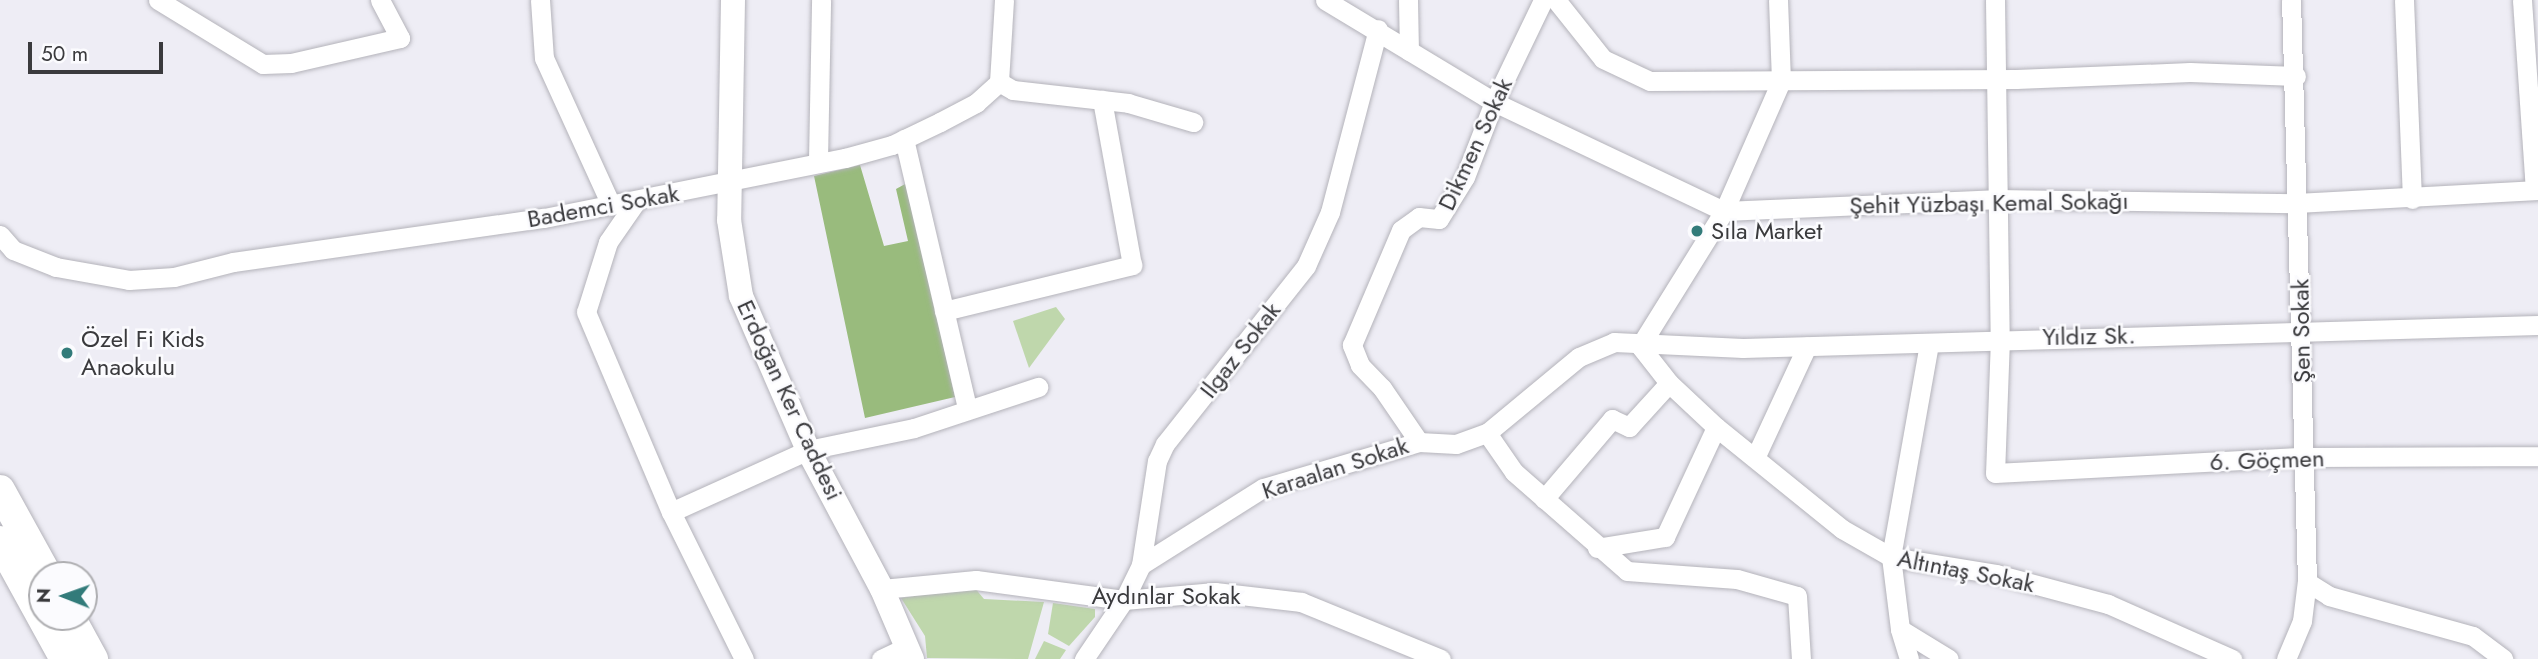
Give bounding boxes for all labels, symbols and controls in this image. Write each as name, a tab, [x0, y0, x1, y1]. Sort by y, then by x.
scale bar	[32, 28, 166, 72]
text: 50 m	[41, 39, 88, 69]
street label: Dikmen Sokak	[1432, 73, 1518, 215]
street label: Bademci Sokak	[525, 178, 681, 234]
street label: Şehit Yüzbaşı Kemal Sokağı	[1849, 186, 2129, 220]
place label: Sıla Market	[1711, 217, 1822, 245]
marker: Sıla Market	[1689, 223, 1705, 239]
street label: Şen Sokak	[2286, 279, 2316, 383]
street label: Erdoğan Ker Caddesi	[731, 295, 849, 505]
street label: Ilgaz Sokak	[1194, 296, 1286, 404]
street label: Yıldız Sk.	[2042, 321, 2136, 351]
place label: Özel Fi Kids Anaokulu	[81, 325, 204, 381]
marker: Özel Fi Kids Anaokulu	[59, 345, 75, 361]
street label: Karaalan Sokak	[1258, 431, 1412, 505]
street label: 6. Göçmen	[2209, 444, 2325, 476]
street label: Altıntaş Sokak	[1895, 544, 2037, 598]
north arrow	[28, 561, 98, 631]
street label: Aydınlar Sokak	[1091, 582, 1241, 610]
text: N	[30, 588, 57, 603]

